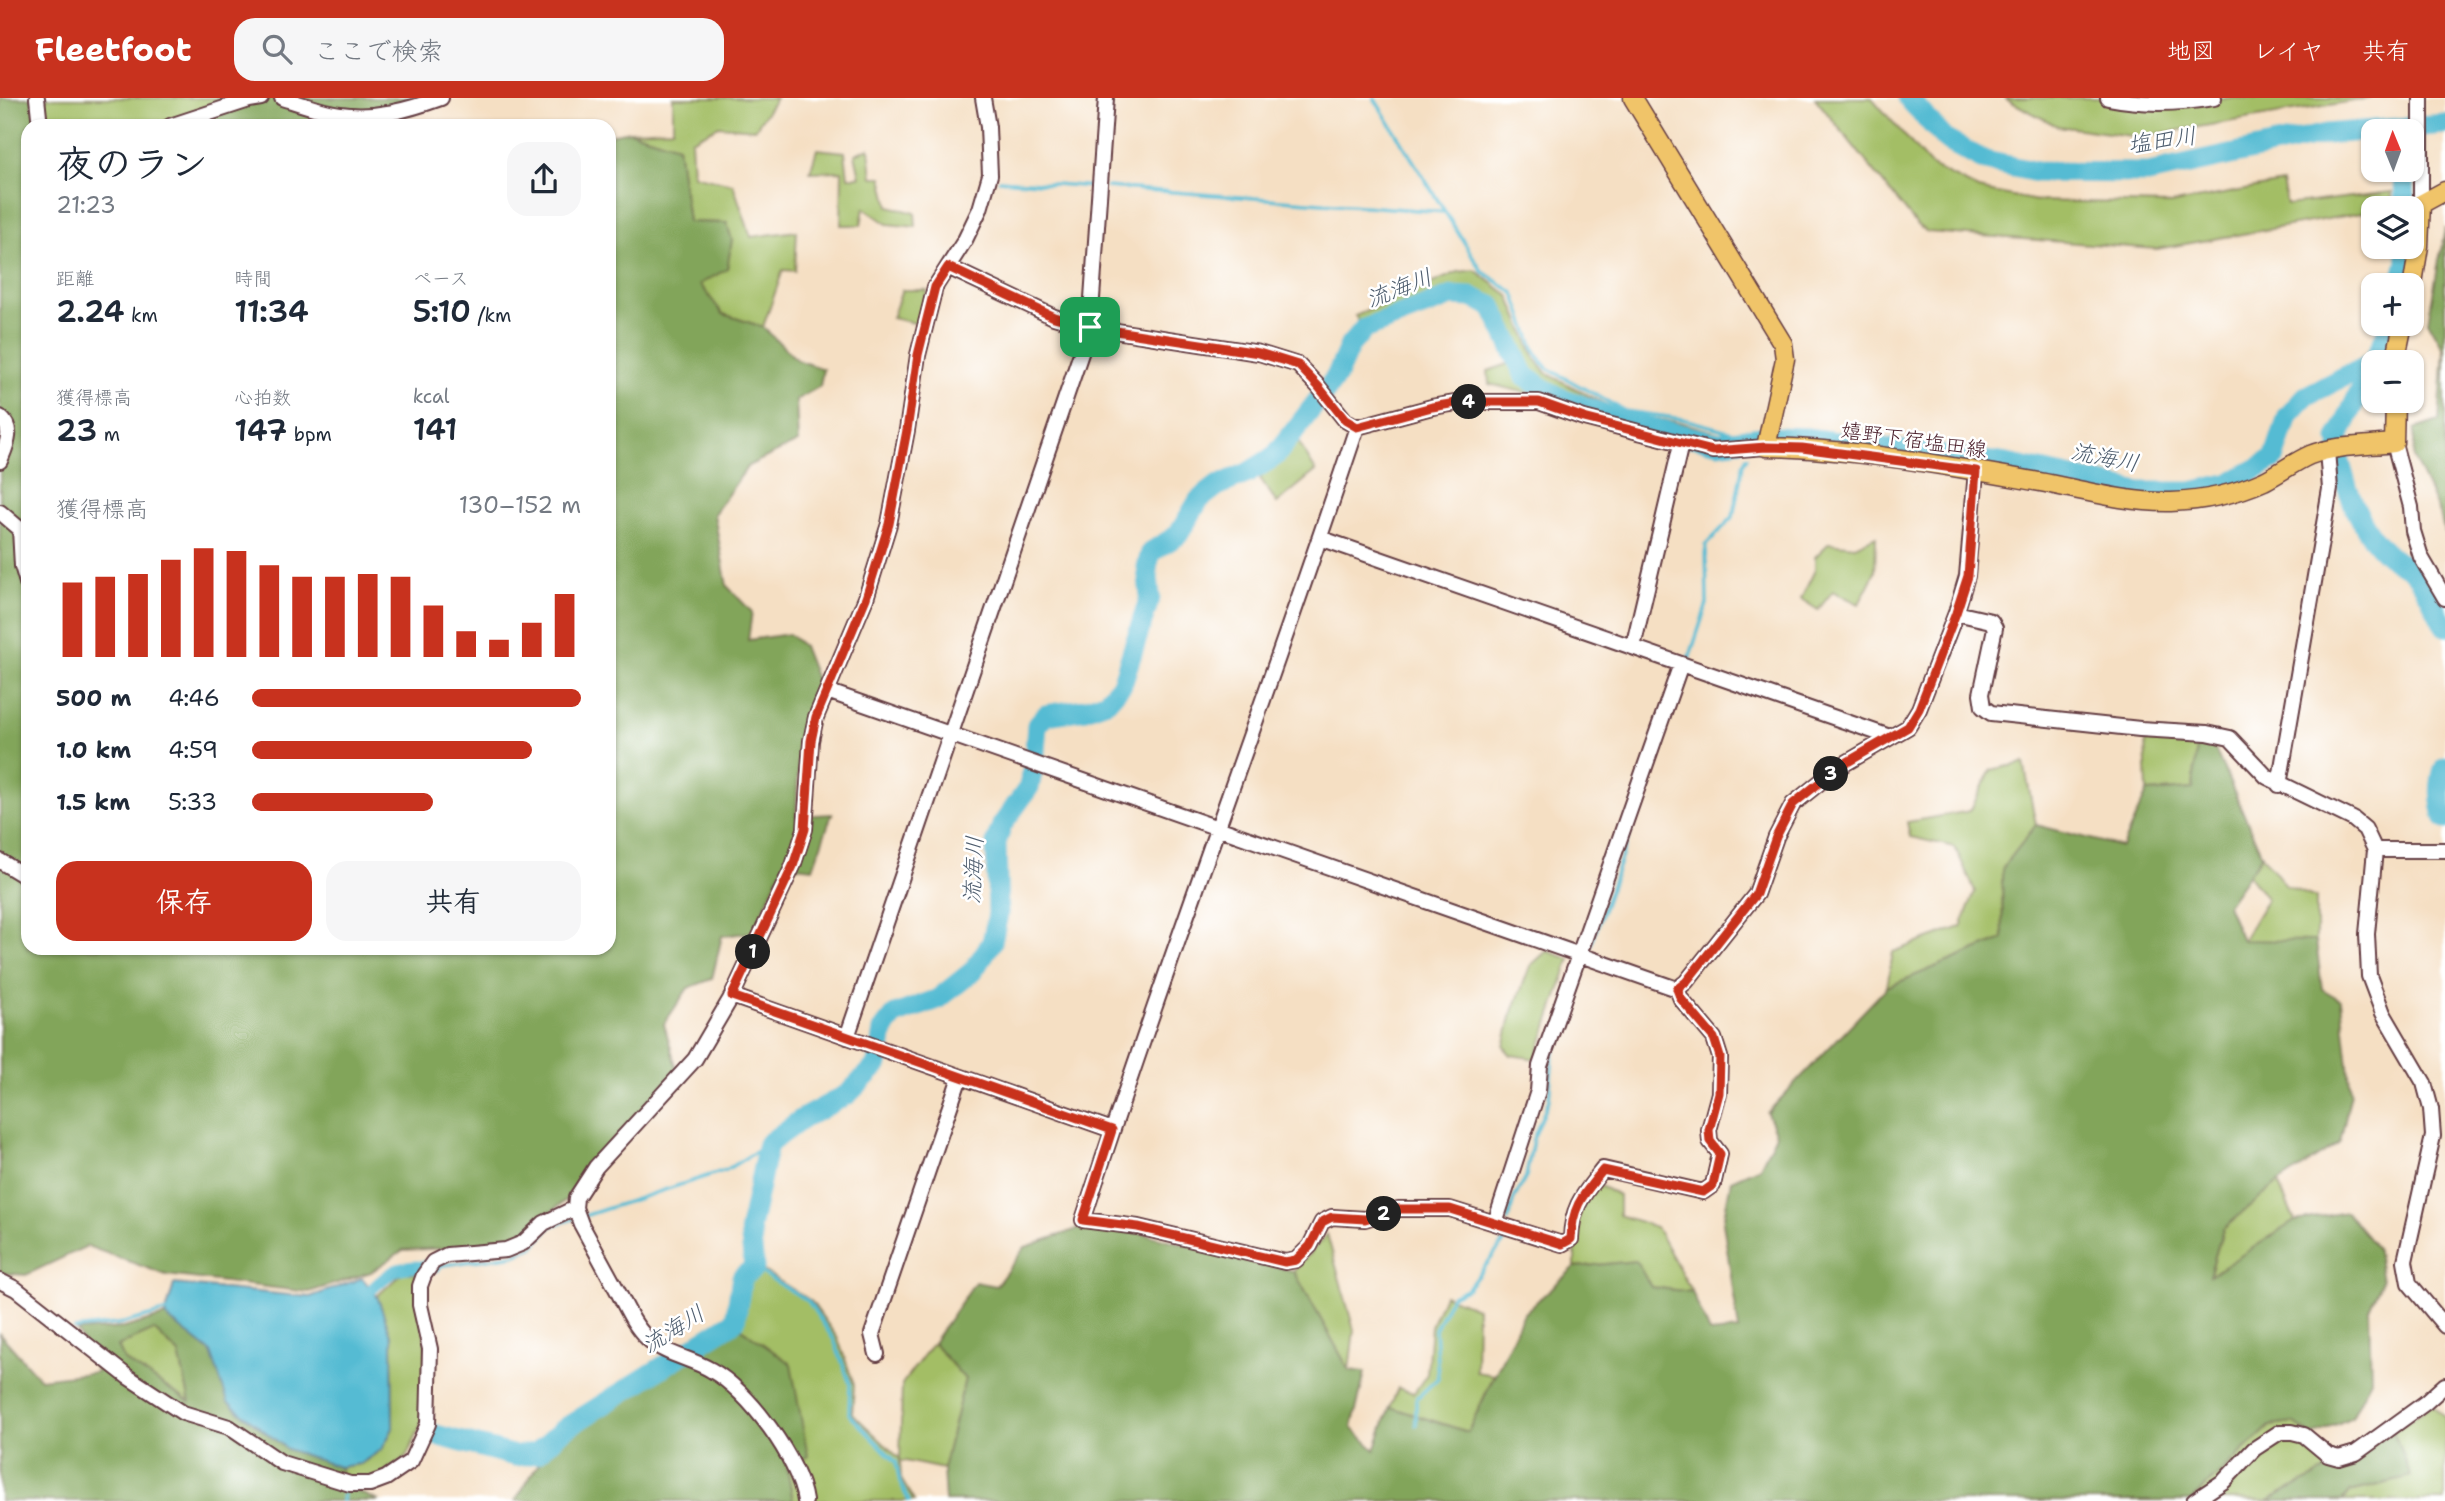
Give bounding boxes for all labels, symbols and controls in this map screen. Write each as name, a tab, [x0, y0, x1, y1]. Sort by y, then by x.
search box	[234, 18, 724, 81]
text: Fleetfoot	[35, 27, 192, 72]
icon: search	[258, 30, 296, 68]
text: ここで検索	[314, 33, 444, 68]
text: 地図	[2167, 35, 2215, 67]
text: レイヤ	[2253, 35, 2324, 67]
text: 共有	[2362, 35, 2410, 67]
north arrow	[2361, 119, 2424, 182]
map controls	[2361, 119, 2424, 413]
water label: 塩田川	[2126, 120, 2198, 160]
text: 夜のラン	[56, 138, 208, 189]
button: share	[507, 142, 581, 216]
text: 21:23	[56, 190, 116, 220]
button: layers	[2361, 196, 2424, 259]
water label: 流海川	[1361, 262, 1437, 314]
text: 距離	[56, 266, 94, 291]
text: 時間	[234, 266, 272, 291]
text: ペース	[413, 266, 469, 291]
button: +	[2361, 273, 2424, 336]
text: 2.24	[56, 291, 125, 332]
text: 11:34	[234, 291, 309, 332]
text: 5:10	[413, 291, 471, 332]
pin	[1060, 297, 1120, 357]
text: km	[125, 303, 158, 328]
text: /km	[471, 303, 511, 328]
icon: arrive	[1071, 308, 1109, 346]
button: −	[2361, 350, 2424, 413]
text: kcal	[413, 384, 450, 409]
pin: 4	[1452, 384, 1486, 420]
text: 獲得標高	[56, 385, 132, 410]
text: 心拍数	[234, 385, 291, 410]
text: 4	[1462, 389, 1475, 414]
text: 141	[413, 409, 458, 450]
text: 23	[56, 410, 97, 451]
text: 147	[234, 410, 287, 451]
street label: 嬉野下宿塩田線	[1839, 416, 1989, 464]
text: m	[97, 422, 120, 447]
text: bpm	[287, 422, 332, 447]
water label: 流海川	[2068, 436, 2142, 478]
text: 130–152 m	[459, 490, 581, 520]
text: 獲得標高	[56, 494, 148, 524]
text: 500 m	[56, 683, 131, 713]
text: 4:46	[168, 683, 220, 713]
text: 1.0 km	[56, 735, 131, 765]
text: 4:59	[168, 735, 218, 765]
pin: 3	[1814, 756, 1848, 792]
text: 3	[1824, 761, 1837, 786]
text: 1.5 km	[56, 787, 130, 817]
text: 5:33	[168, 787, 217, 817]
water label: 流海川	[956, 835, 990, 905]
button: 保存	[56, 861, 312, 941]
button: 共有	[326, 861, 581, 941]
pin: 1	[736, 934, 770, 970]
text: 1	[748, 939, 757, 964]
pin: 2	[1366, 1196, 1402, 1232]
text: 2	[1377, 1201, 1390, 1226]
water label: 流海川	[636, 1298, 710, 1360]

